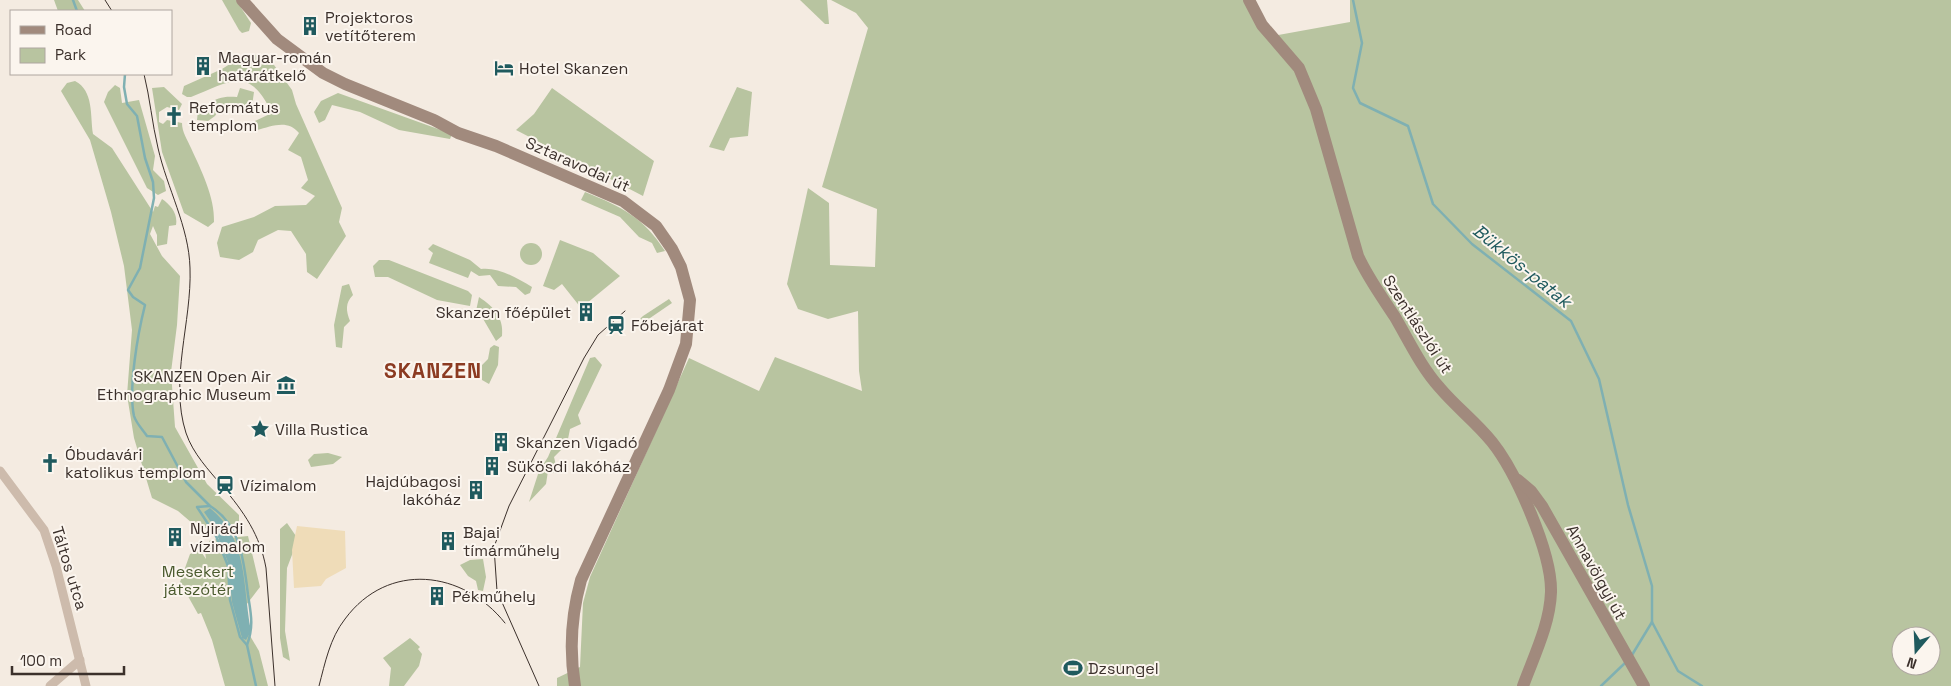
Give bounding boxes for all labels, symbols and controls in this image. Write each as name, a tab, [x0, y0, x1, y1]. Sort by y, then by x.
place label: Projektoros vetítőterem	[325, 7, 416, 46]
legend	[10, 10, 172, 75]
building icon: Projektoros vetítőterem	[299, 15, 321, 37]
text: Road	[55, 20, 92, 39]
text: Park	[55, 45, 86, 64]
place label: Magyar-román határátkelő	[218, 47, 331, 86]
building icon: Magyar-román határátkelő	[192, 55, 214, 77]
hotel icon: Hotel Skanzen	[493, 57, 515, 79]
place label: Hotel Skanzen	[519, 58, 628, 79]
place label: Református templom	[189, 97, 279, 136]
church icon: Református templom	[163, 105, 185, 127]
street label: Sztaravodai út	[522, 132, 633, 197]
water label: Bükkös-patak	[1468, 219, 1578, 314]
street label: Szentlászlói út	[1378, 271, 1457, 377]
building icon: Skanzen főépület	[575, 301, 597, 323]
place label: Skanzen főépület	[436, 302, 571, 323]
station icon: Főbejárat	[605, 314, 627, 336]
place label: Főbejárat	[631, 315, 704, 336]
district label: SKANZEN	[384, 357, 482, 384]
place label: SKANZEN Open Air Ethnographic Museum	[97, 366, 271, 405]
museum icon: SKANZEN Open Air Ethnographic Museum	[275, 374, 297, 396]
place icon: Villa Rustica	[249, 418, 271, 440]
place label: Villa Rustica	[275, 419, 368, 440]
building icon: Skanzen Vigadó	[490, 431, 512, 453]
place label: Skanzen Vigadó	[516, 432, 638, 453]
place label: Óbudavári katolikus templom	[65, 444, 206, 483]
church icon: Óbudavári katolikus templom	[39, 452, 61, 474]
building icon: Sükösdi lakóház	[481, 455, 503, 477]
place label: Sükösdi lakóház	[507, 456, 630, 477]
place label: Hajdúbagosi lakóház	[365, 471, 461, 510]
station icon: Vízimalom	[214, 474, 236, 496]
place label: Vízimalom	[240, 475, 317, 496]
building icon: Hajdúbagosi lakóház	[465, 479, 487, 501]
place label: Nyirádi vízimalom	[190, 518, 265, 557]
street label: Annavölgyi út	[1562, 521, 1631, 624]
place label: Bajai tímárműhely	[463, 522, 560, 561]
street label: Táltos utca	[47, 524, 92, 612]
building icon: Nyirádi vízimalom	[164, 526, 186, 548]
building icon: Bajai tímárműhely	[437, 530, 459, 552]
park label: Mesekert játszótér	[162, 561, 234, 600]
building icon: Pékműhely	[426, 585, 448, 607]
place label: Pékműhely	[452, 586, 536, 607]
north arrow	[1891, 626, 1941, 676]
scale bar	[12, 644, 125, 676]
text: 100 m	[20, 651, 62, 670]
text: N	[1904, 653, 1919, 673]
sports icon: Dzsungel	[1062, 657, 1084, 679]
place label: Dzsungel	[1088, 658, 1159, 679]

